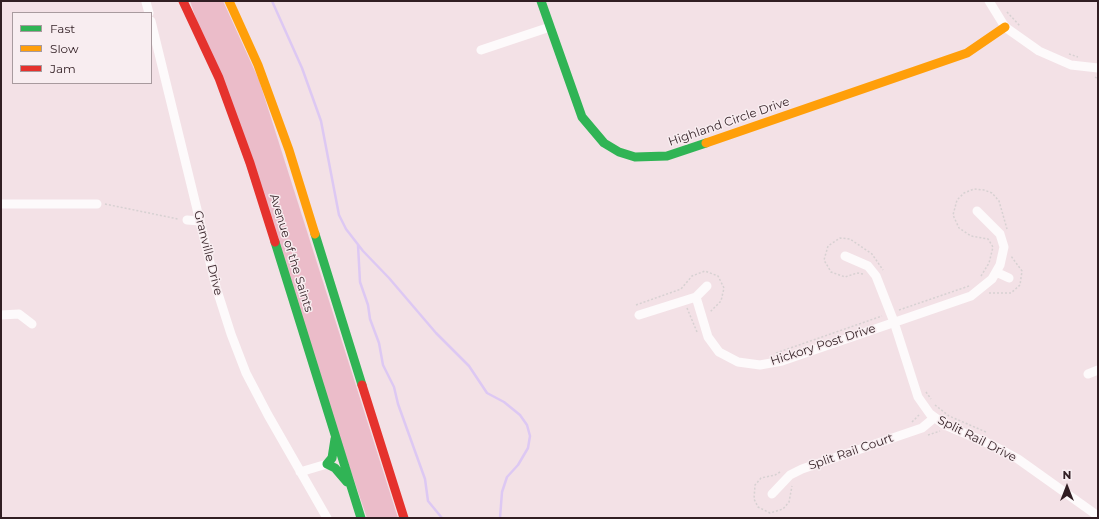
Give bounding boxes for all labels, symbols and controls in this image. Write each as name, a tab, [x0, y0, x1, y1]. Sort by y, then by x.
legend	[12, 12, 152, 84]
text: Fast	[50, 21, 75, 36]
text: Slow	[50, 41, 79, 56]
text: Jam	[50, 61, 76, 76]
street label: Highland Circle Drive	[667, 94, 791, 150]
street label: Avenue of the Saints	[266, 192, 316, 314]
street label: Granville Drive	[191, 209, 225, 297]
street label: Hickory Post Drive	[769, 321, 877, 369]
street label: Split Rail Drive	[935, 413, 1019, 465]
street label: Split Rail Court	[807, 431, 895, 473]
north arrow	[1047, 467, 1087, 507]
text: N	[1063, 468, 1071, 482]

